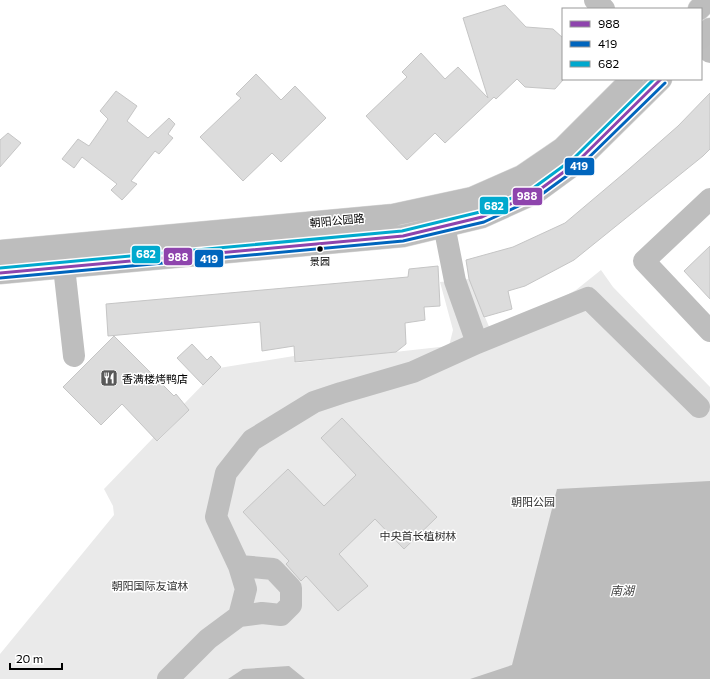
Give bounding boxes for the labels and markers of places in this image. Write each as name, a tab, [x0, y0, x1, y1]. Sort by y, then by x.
marker: 景园	[315, 244, 325, 254]
place label: 景园	[310, 255, 330, 267]
restaurant icon: 香满楼烤鸭店	[99, 368, 119, 388]
place label: 香满楼烤鸭店	[122, 372, 188, 385]

